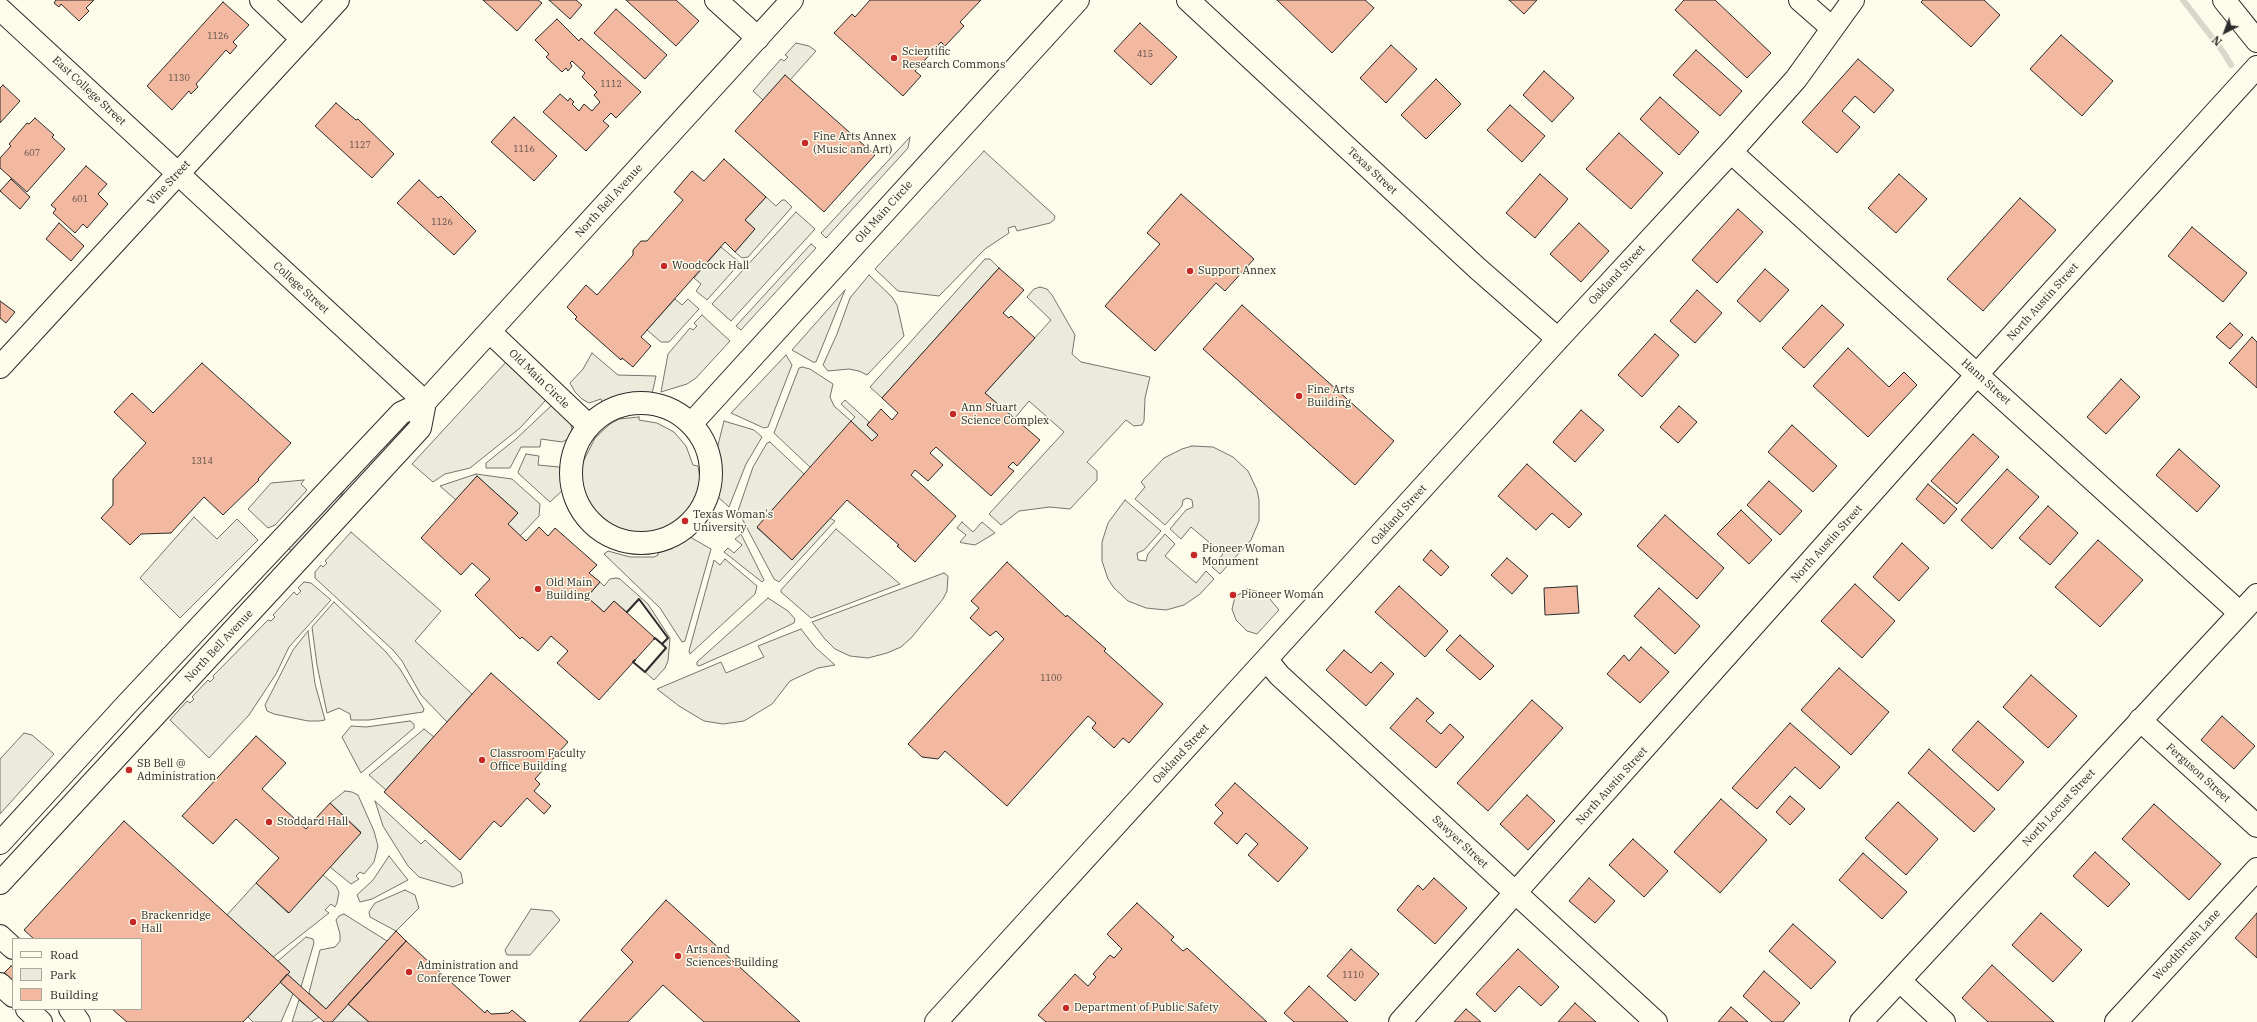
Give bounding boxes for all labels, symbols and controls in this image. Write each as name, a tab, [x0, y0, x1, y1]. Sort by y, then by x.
north arrow	[2205, 12, 2245, 52]
house number: 1126	[207, 31, 229, 41]
text: N	[2209, 33, 2225, 49]
place label: Scientific Research Commons	[902, 45, 1005, 71]
house number: 415	[1137, 49, 1153, 59]
marker: Scientific Research Commons	[889, 53, 899, 63]
street label: East College Street	[49, 54, 129, 128]
house number: 1130	[168, 73, 190, 83]
house number: 1112	[600, 79, 622, 89]
place label: Fine Arts Annex (Music and Art)	[813, 130, 896, 156]
marker: Fine Arts Annex (Music and Art)	[800, 138, 810, 148]
house number: 1127	[349, 140, 371, 150]
house number: 1116	[513, 144, 535, 154]
street label: Texas Street	[1344, 145, 1400, 197]
house number: 607	[24, 148, 40, 158]
street label: Vine Street	[145, 158, 193, 208]
street label: North Bell Avenue	[573, 162, 645, 240]
street label: Old Main Circle	[853, 178, 915, 246]
house number: 601	[72, 194, 88, 204]
house number: 1126	[431, 217, 453, 227]
street label: Oakland Street	[1586, 242, 1648, 308]
street label: College Street	[270, 259, 332, 317]
place label: Woodcock Hall	[672, 259, 749, 273]
street label: North Austin Street	[2005, 260, 2081, 344]
marker: Woodcock Hall	[659, 261, 669, 271]
place label: Support Annex	[1198, 264, 1276, 278]
marker: Support Annex	[1185, 266, 1195, 276]
street label: Old Main Circle	[506, 347, 572, 411]
street label: Hann Street	[1958, 356, 2014, 408]
place label: Fine Arts Building	[1307, 383, 1354, 409]
marker: Fine Arts Building	[1294, 391, 1304, 401]
place label: Ann Stuart Science Complex	[961, 401, 1049, 427]
marker: Ann Stuart Science Complex	[948, 409, 958, 419]
house number: 1314	[191, 456, 213, 466]
street label: Oakland Street	[1368, 482, 1430, 548]
street label: North Austin Street	[1789, 502, 1865, 586]
place label: Texas Woman's University	[693, 508, 773, 534]
marker: Texas Woman's University	[680, 516, 690, 526]
place label: Pioneer Woman Monument	[1202, 542, 1285, 568]
marker: Pioneer Woman Monument	[1189, 550, 1199, 560]
place label: Old Main Building	[546, 576, 593, 602]
marker: Old Main Building	[533, 584, 543, 594]
place label: Pioneer Woman	[1241, 588, 1324, 602]
marker: Pioneer Woman	[1228, 590, 1238, 600]
street label: North Bell Avenue	[182, 607, 256, 685]
house number: 1100	[1040, 673, 1062, 683]
street label: Oakland Street	[1150, 721, 1212, 787]
street label: Ferguson Street	[2163, 741, 2233, 805]
street label: North Austin Street	[1574, 744, 1650, 828]
place label: Classroom Faculty Office Building	[490, 747, 586, 773]
marker: Classroom Faculty Office Building	[477, 755, 487, 765]
place label: SB Bell @ Administration	[137, 757, 216, 783]
marker: SB Bell @ Administration	[124, 765, 134, 775]
street label: North Locust Street	[2020, 767, 2098, 849]
street label: Sawyer Street	[1429, 813, 1491, 871]
place label: Stoddard Hall	[277, 815, 348, 829]
marker: Stoddard Hall	[264, 817, 274, 827]
street label: Woodthrush Lane	[2151, 907, 2223, 983]
place label: Brackenridge Hall	[141, 909, 211, 935]
marker: Brackenridge Hall	[128, 917, 138, 927]
legend	[12, 938, 142, 1010]
place label: Arts and Sciences Building	[686, 943, 778, 969]
text: Road	[50, 947, 79, 962]
marker: Arts and Sciences Building	[673, 951, 683, 961]
place label: Administration and Conference Tower	[417, 959, 518, 985]
text: Park	[50, 967, 76, 982]
marker: Administration and Conference Tower	[404, 967, 414, 977]
house number: 1110	[1342, 970, 1364, 980]
text: Building	[50, 987, 98, 1002]
place label: Department of Public Safety	[1074, 1001, 1219, 1015]
marker: Department of Public Safety	[1061, 1003, 1071, 1013]

